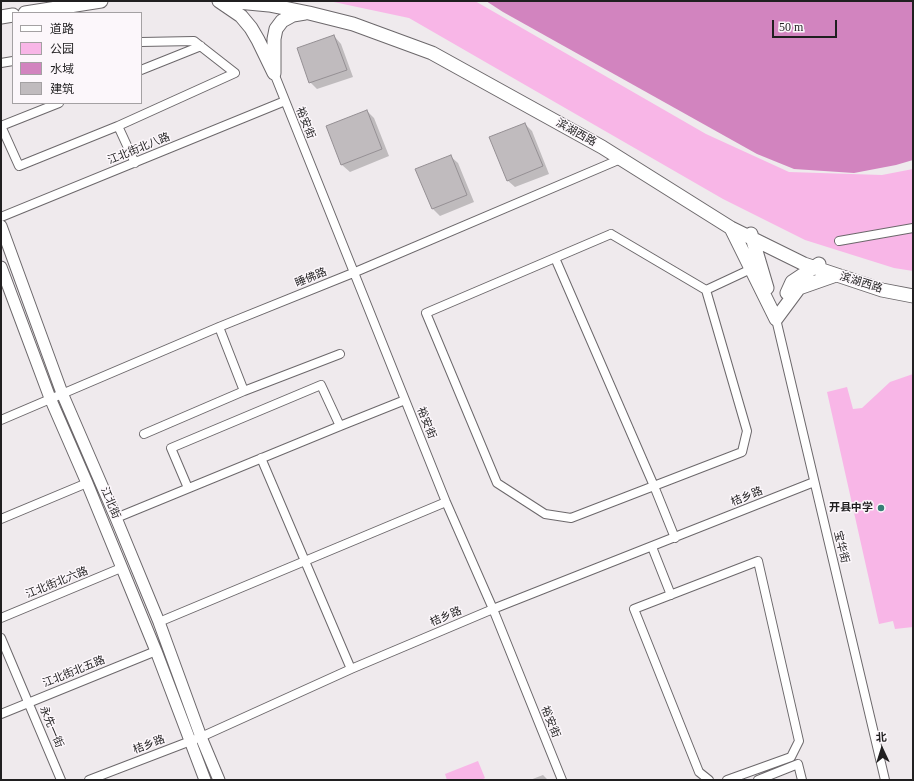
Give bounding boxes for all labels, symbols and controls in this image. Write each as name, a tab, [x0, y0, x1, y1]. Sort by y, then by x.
legend	[12, 12, 142, 104]
scale bar	[774, 12, 839, 38]
text: 50 m	[779, 20, 803, 34]
text: 道路	[50, 22, 74, 36]
text: 公园	[50, 42, 74, 56]
text: 水域	[50, 62, 74, 76]
text: 建筑	[50, 82, 74, 96]
street label: 裕安街	[293, 105, 317, 141]
street label: 滨湖西路	[554, 117, 598, 149]
street label: 江北街北八路	[106, 131, 172, 167]
street label: 睡佛路	[293, 266, 329, 290]
street label: 滨湖西路	[838, 270, 884, 296]
street label: 裕安街	[414, 405, 438, 441]
street label: 江北街	[97, 485, 123, 521]
street label: 桔乡路	[729, 485, 765, 509]
place label: 开县中学	[829, 501, 873, 515]
marker: 开县中学	[876, 503, 886, 513]
street label: 宝华街	[831, 529, 851, 565]
street label: 江北街北六路	[24, 565, 90, 601]
street label: 桔乡路	[428, 604, 464, 630]
street label: 江北街北五路	[41, 654, 107, 690]
street label: 永先一街	[36, 704, 66, 750]
street label: 裕安街	[538, 704, 562, 740]
north arrow	[862, 729, 902, 769]
text: 北	[875, 731, 887, 743]
street label: 桔乡路	[131, 733, 167, 757]

